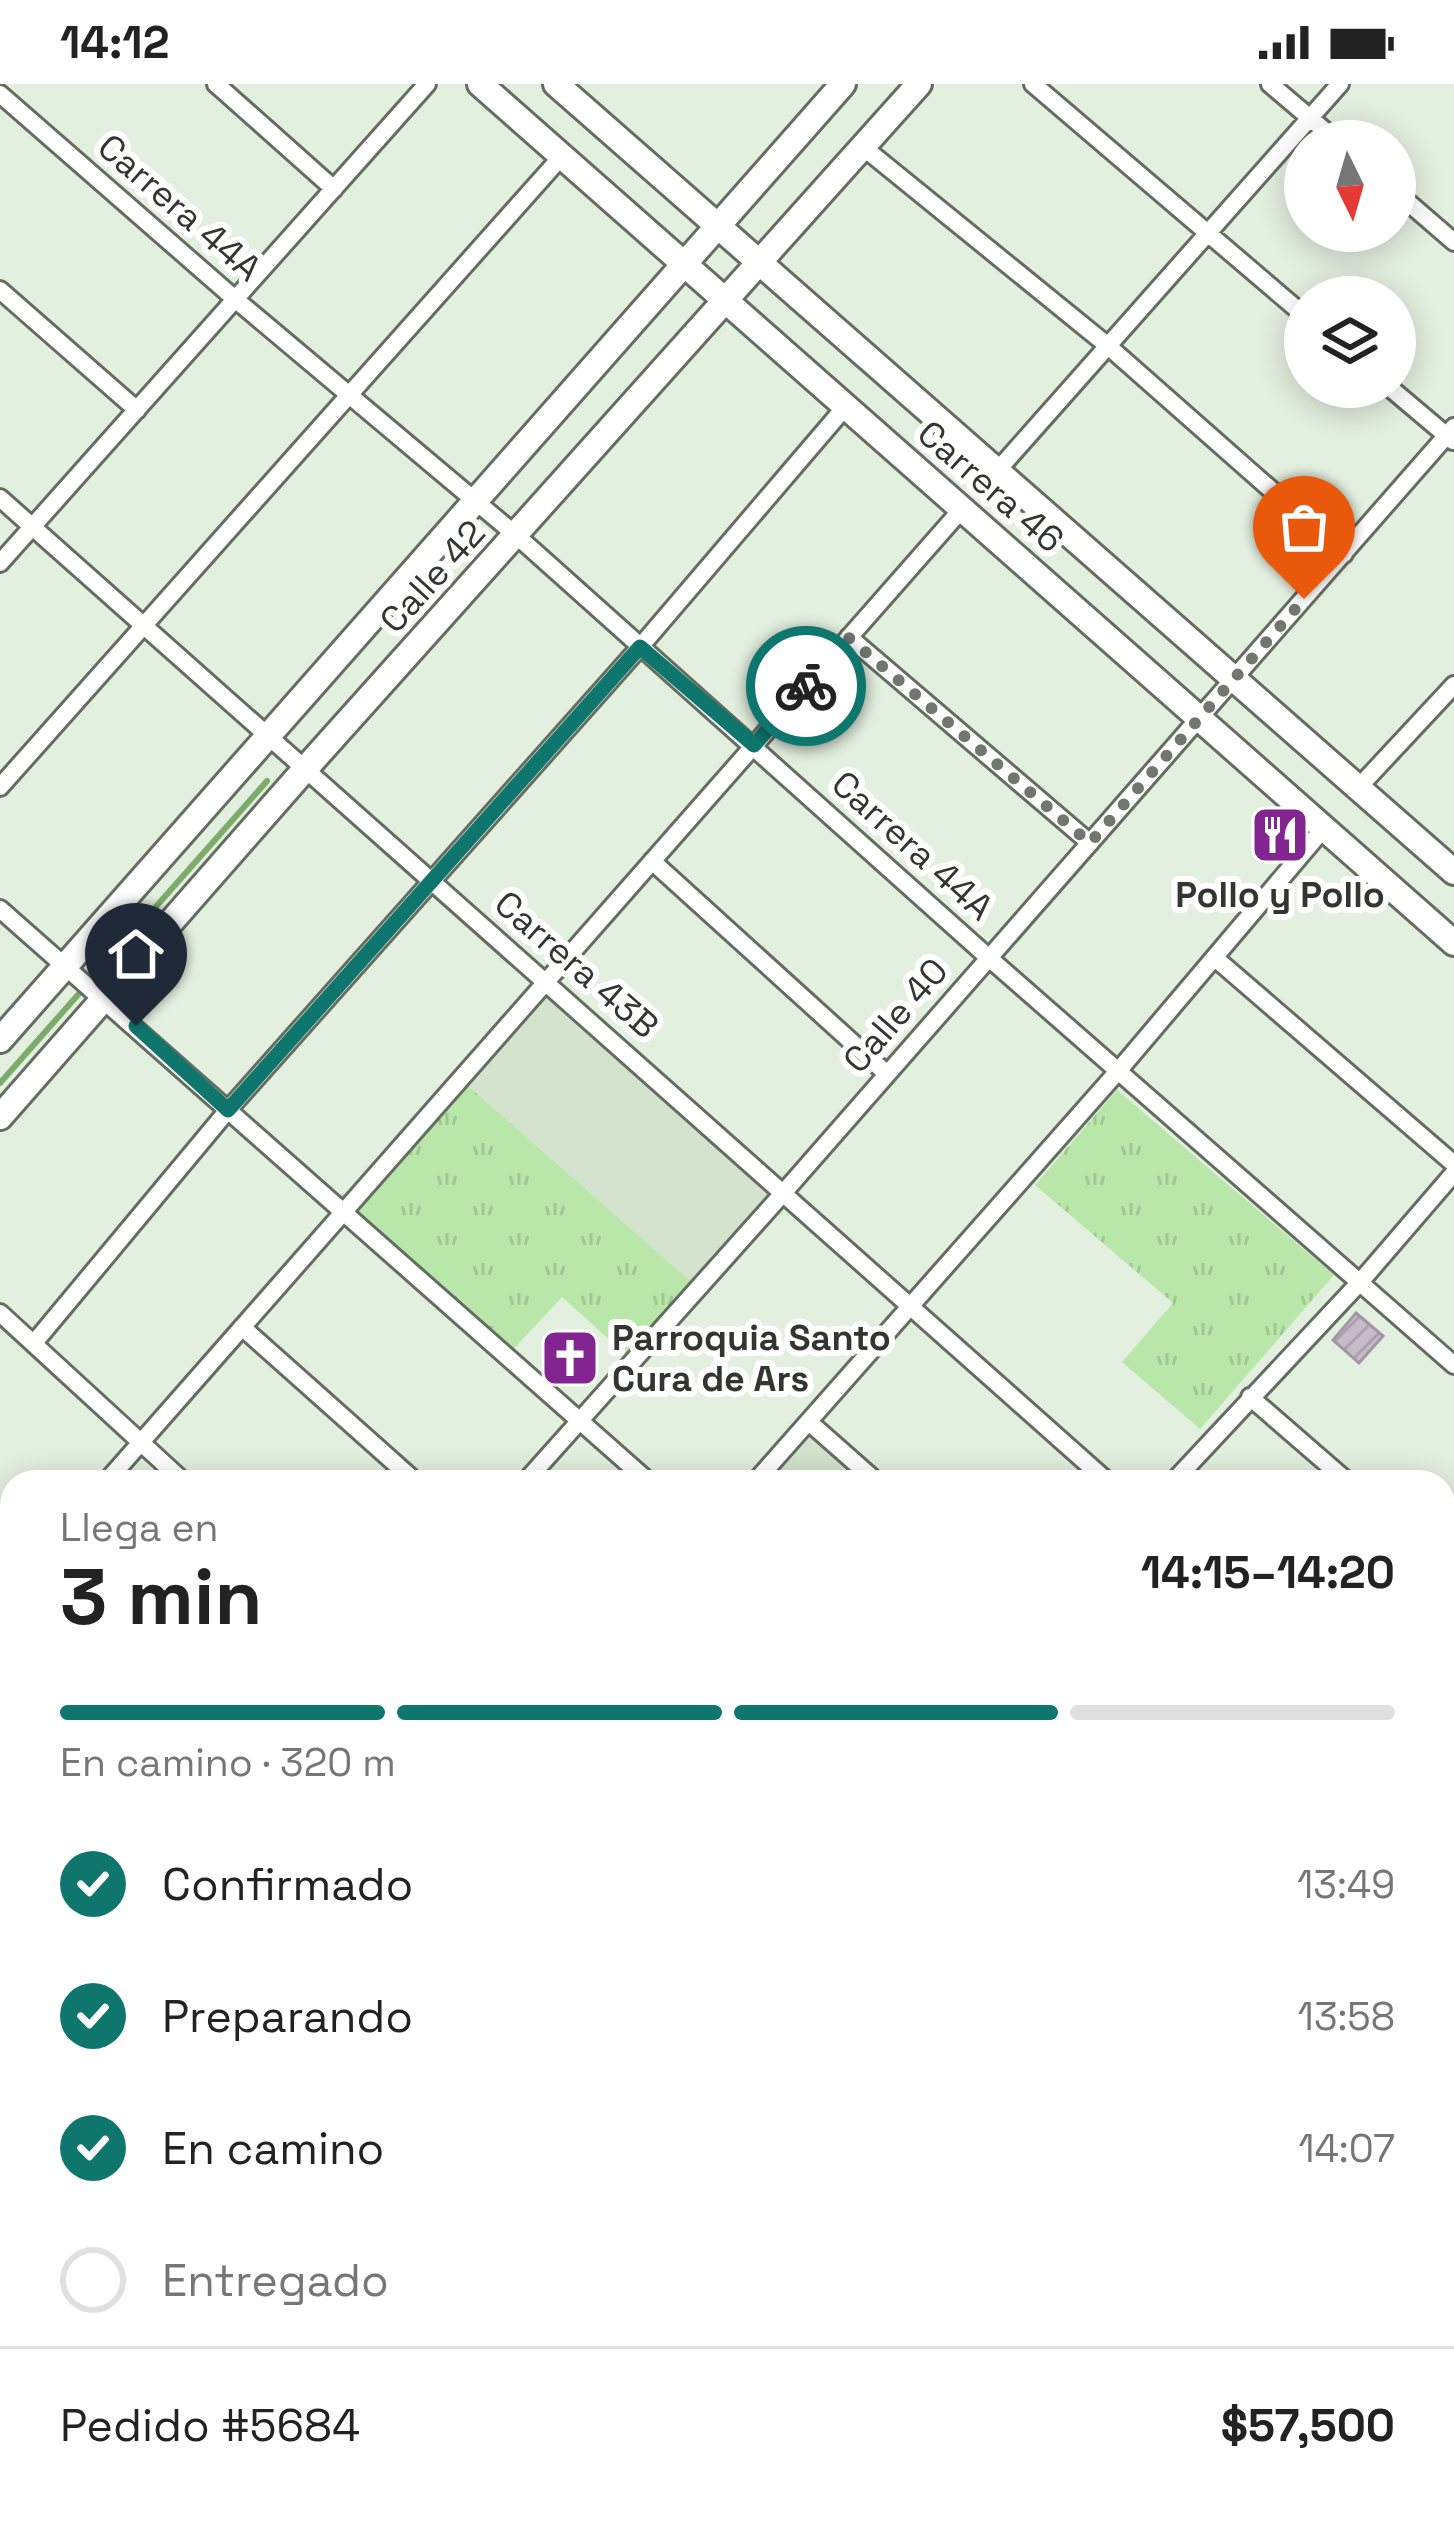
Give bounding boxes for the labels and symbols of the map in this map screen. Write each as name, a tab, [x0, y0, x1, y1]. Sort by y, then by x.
north arrow	[1284, 120, 1416, 252]
street label: Carrera 44A	[88, 124, 271, 291]
street label: Carrera 46	[908, 411, 1073, 563]
pin	[1253, 476, 1355, 599]
street label: Calle 42	[370, 511, 495, 643]
courier	[746, 626, 866, 746]
street label: Carrera 44A	[822, 761, 1003, 930]
restaurant icon: Pollo y Pollo	[1249, 804, 1311, 866]
place label: Pollo y Pollo	[1175, 872, 1385, 918]
street label: Carrera 43B	[485, 881, 668, 1049]
pin	[85, 903, 187, 1026]
street label: Calle 40	[833, 949, 958, 1083]
place label: Parroquia Santo Cura de Ars	[612, 1315, 891, 1402]
church icon: Parroquia Santo Cura de Ars	[539, 1327, 601, 1389]

